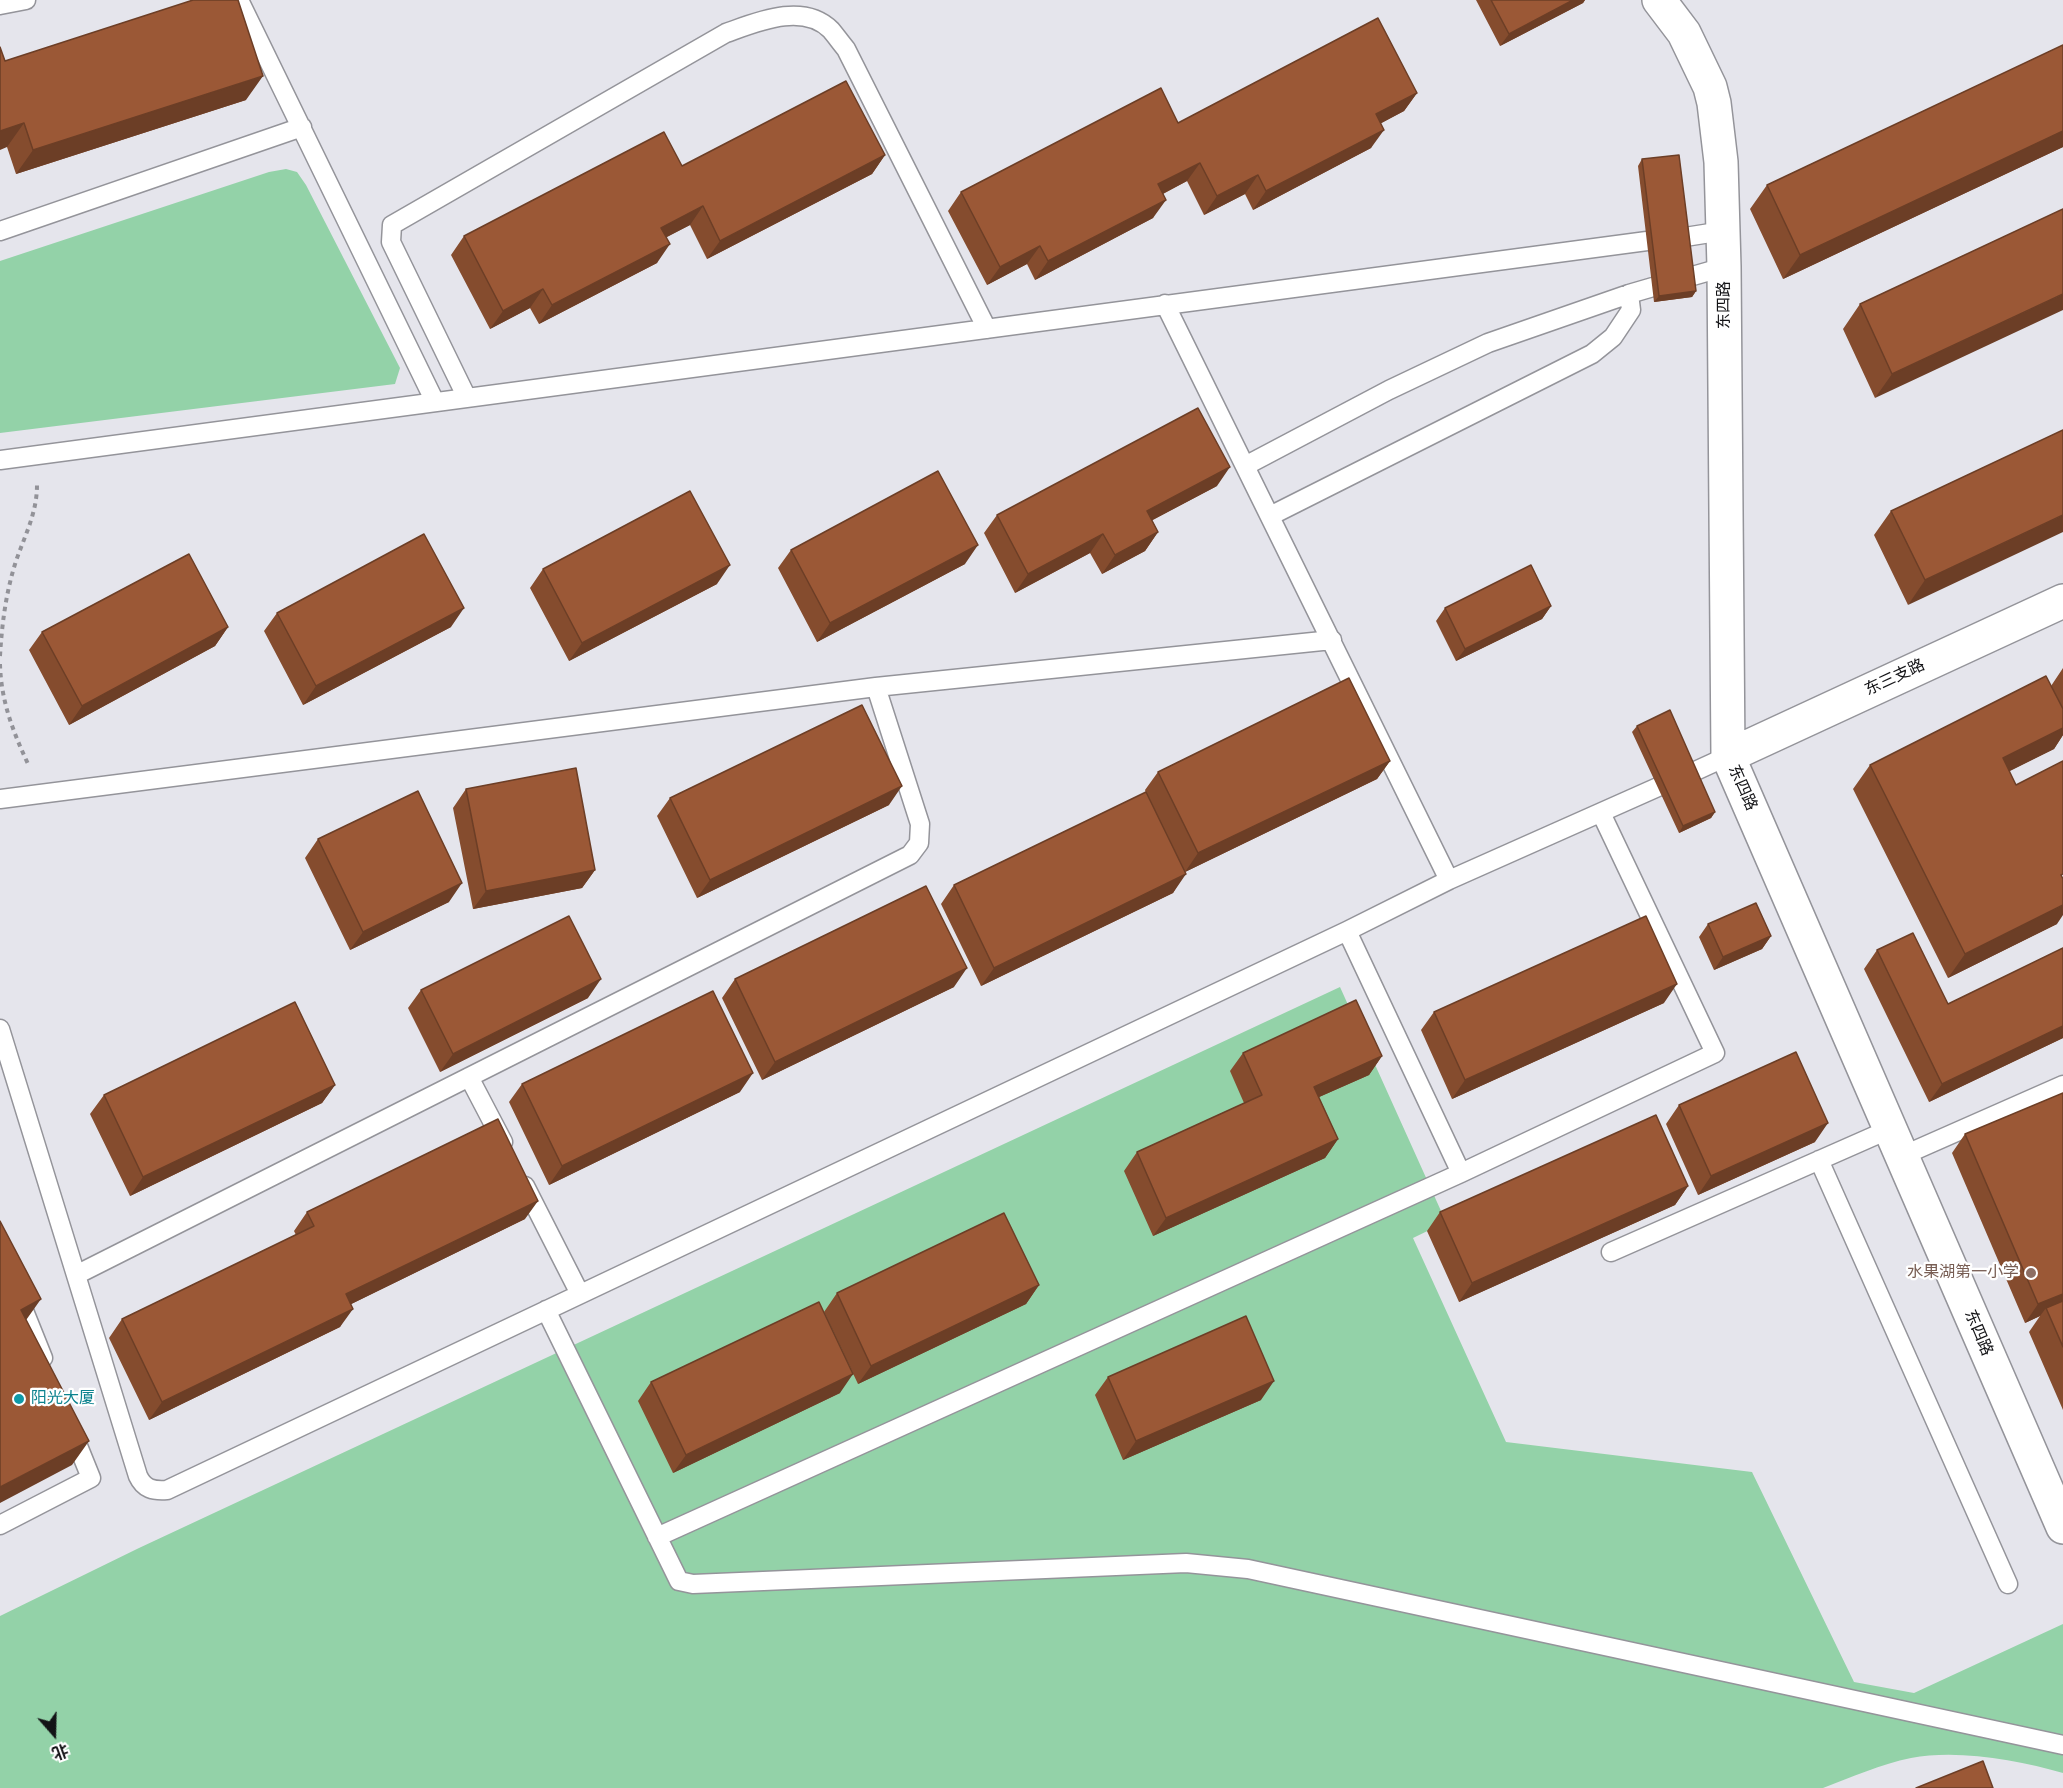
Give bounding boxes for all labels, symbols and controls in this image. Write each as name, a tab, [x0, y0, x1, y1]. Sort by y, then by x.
street label: 东四路	[1715, 281, 1735, 329]
street label: 东三支路	[1862, 656, 1928, 700]
street label: 东四路	[1723, 762, 1761, 814]
place label: 水果湖第一小学	[1907, 1263, 2019, 1283]
marker: 水果湖第一小学	[2024, 1266, 2038, 1280]
street label: 东四路	[1960, 1307, 1996, 1359]
place label: 阳光大厦	[31, 1389, 95, 1409]
marker: 阳光大厦	[12, 1392, 26, 1406]
north arrow	[24, 1704, 84, 1764]
text: 北	[50, 1740, 71, 1763]

